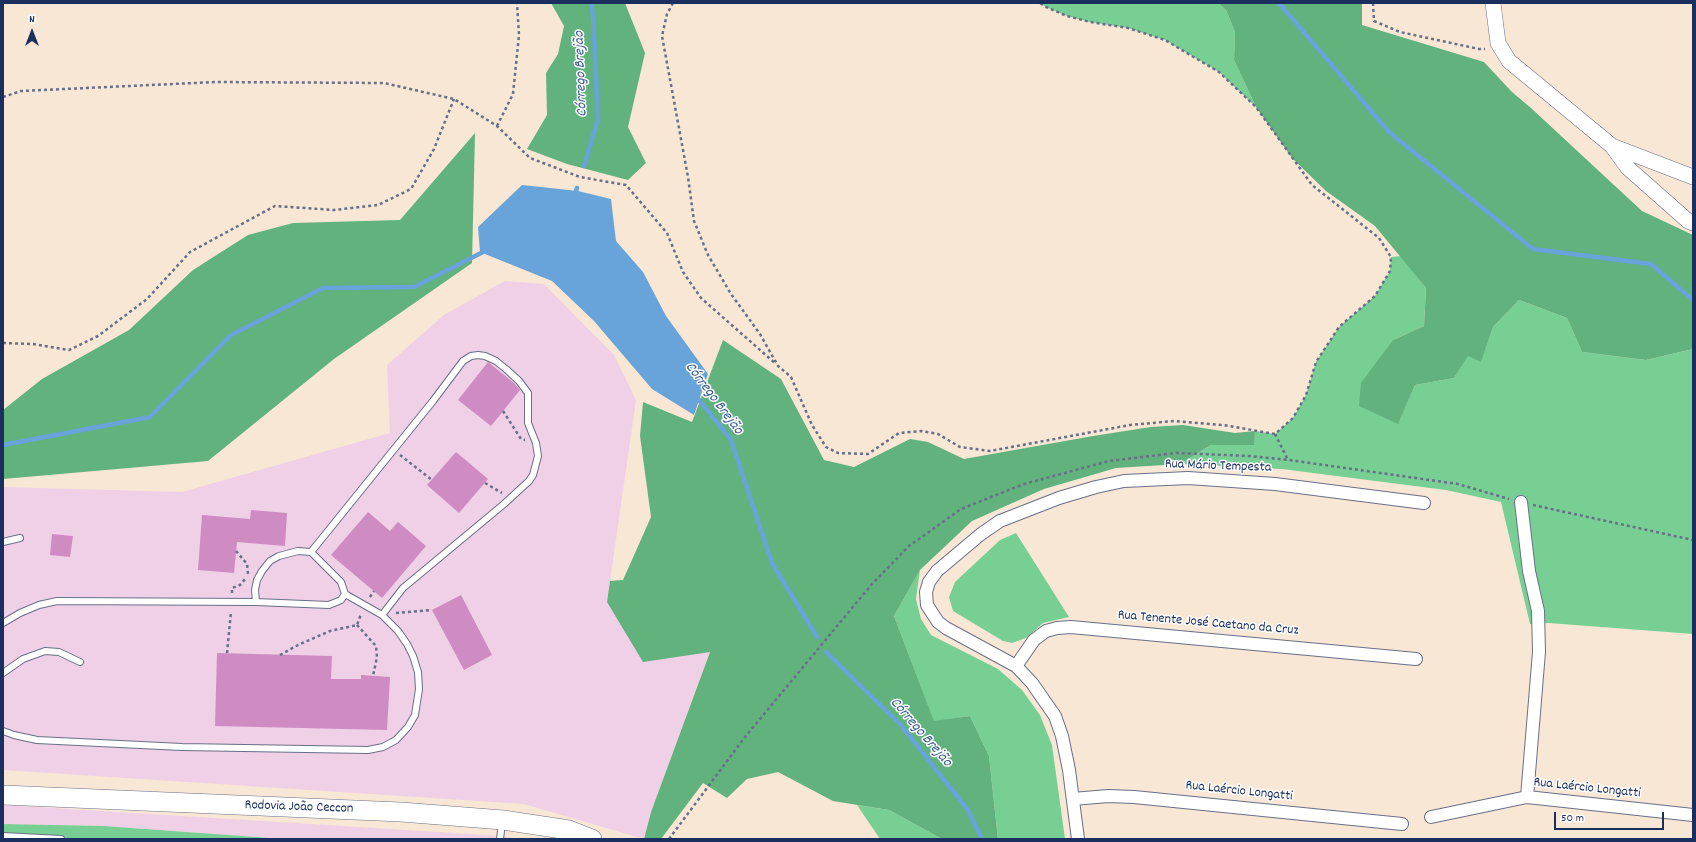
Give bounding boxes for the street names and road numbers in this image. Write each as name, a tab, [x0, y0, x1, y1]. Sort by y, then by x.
street label: Rua Mário Tempesta	[1164, 457, 1272, 477]
street label: Rua Tenente José Caetano da Cruz	[1117, 608, 1299, 640]
street label: Rua Laércio Longatti	[1533, 775, 1641, 803]
street label: Rua Laércio Longatti	[1185, 778, 1293, 806]
street label: Rodovia João Ceccon	[244, 798, 354, 818]

